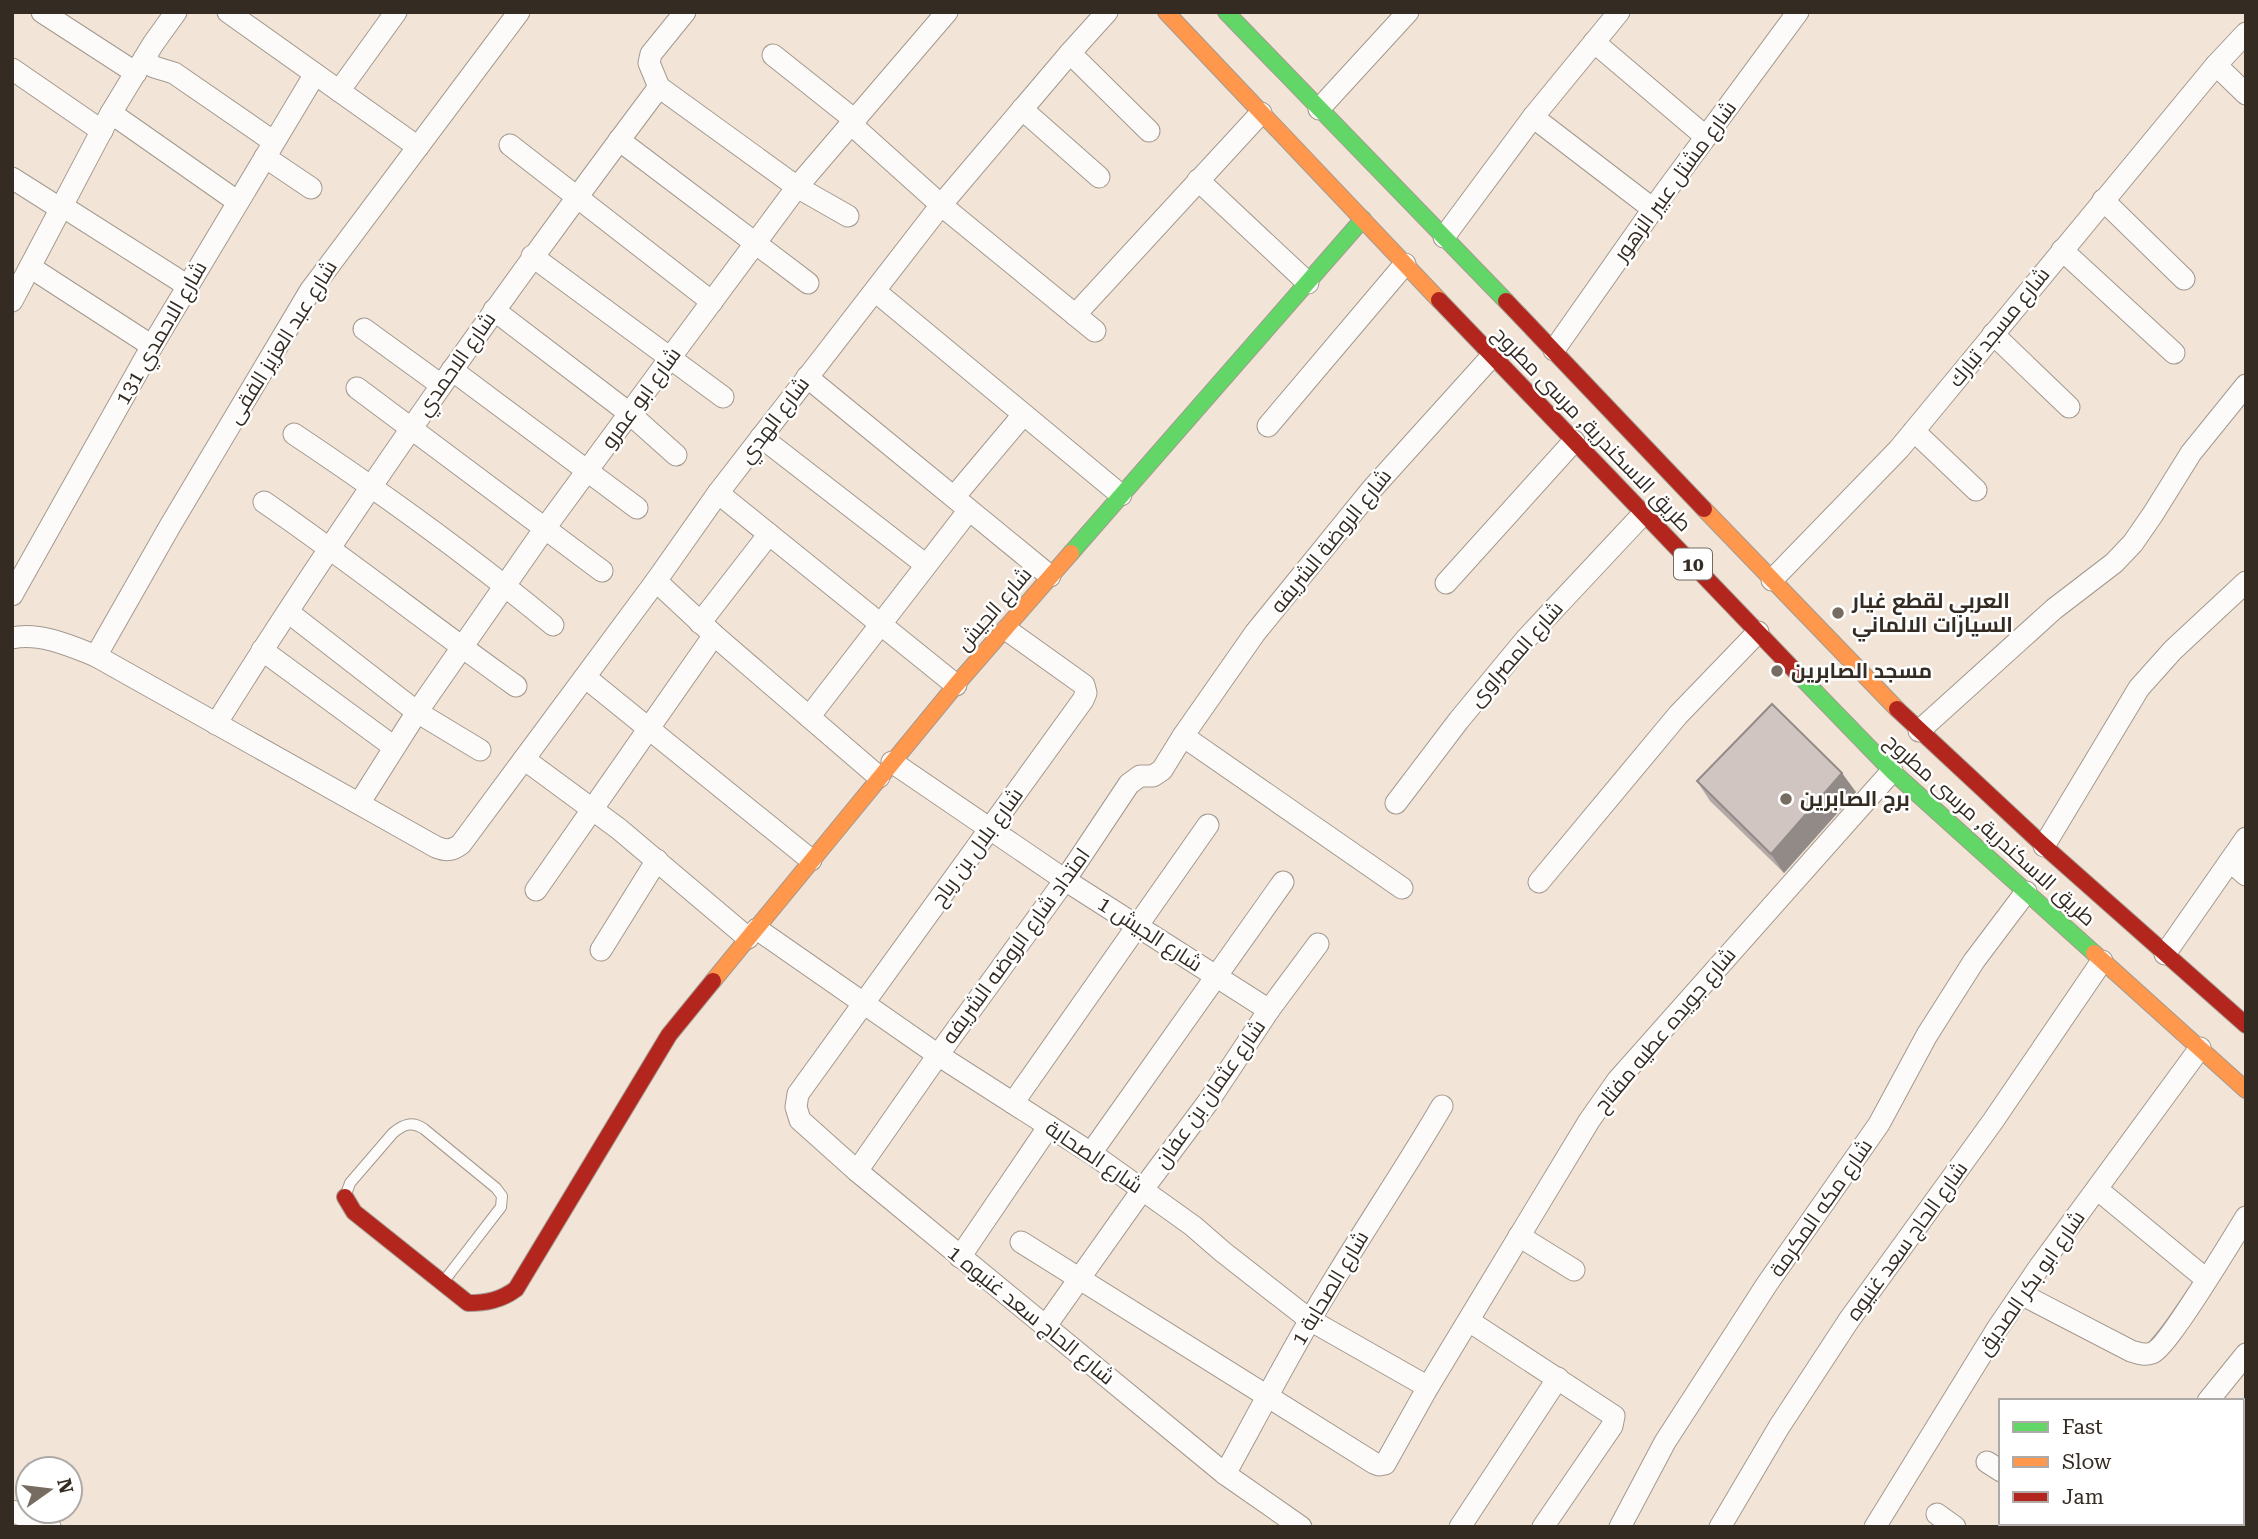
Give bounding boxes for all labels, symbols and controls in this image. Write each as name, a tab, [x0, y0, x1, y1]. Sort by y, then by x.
street label: شارع مشتل عبير الزهور	[1608, 96, 1743, 268]
street label: شارع عبد العزيز الفقى	[222, 256, 344, 429]
street label: شارع الاحمدي 131	[110, 257, 215, 411]
street label: شارع مسجد تبارك	[1944, 262, 2056, 393]
street label: شارع الاحمدي	[411, 308, 504, 423]
street label: طريق الاسكندرية, مرسى مطروح	[1486, 322, 1696, 538]
street label: شارع ابو عمرو	[596, 343, 687, 454]
street label: شارع الهدي	[734, 372, 817, 470]
street label: شارع الروضة الشريفه	[1266, 464, 1398, 619]
road number: 10	[1674, 548, 1712, 580]
street label: شارع الجيش	[951, 562, 1038, 657]
place label: العربي لقطع غيار السيارات الالماني	[1851, 589, 2013, 642]
street label: شارع المصراوى	[1464, 597, 1570, 713]
marker: العربي لقطع غيار السيارات الالماني	[1830, 605, 1846, 621]
place label: مسجد الصابرين	[1791, 659, 1932, 683]
marker: مسجد الصابرين	[1769, 663, 1785, 679]
street label: طريق الاسكندرية, مرسى مطروح	[1878, 729, 2100, 933]
street label: شارع بلال بن رباح	[926, 783, 1029, 912]
place label: برج الصابرين	[1800, 787, 1910, 813]
marker: برج الصابرين	[1778, 791, 1794, 807]
street label: امتداد شارع الروضه الشريفه	[937, 844, 1097, 1050]
street label: شارع الجيش 1	[1092, 891, 1207, 978]
street label: شارع جويده عطيه مفتاح	[1589, 943, 1742, 1118]
street label: شارع عثمان بن عفان	[1150, 1015, 1272, 1174]
street label: شارع الصحابة	[1040, 1116, 1147, 1200]
street label: شارع مكه المكرمة	[1765, 1135, 1879, 1282]
street label: شارع الحاج سعد غنيوه	[1841, 1157, 1974, 1326]
street label: شارع ابو بكر الصديق	[1972, 1206, 2091, 1361]
street label: شارع الصحابة 1	[1286, 1227, 1375, 1351]
street label: شارع الحاج سعد غنيوه 1	[942, 1240, 1119, 1391]
legend	[1999, 1399, 2244, 1525]
text: Fast	[2062, 1415, 2103, 1439]
text: Slow	[2062, 1450, 2112, 1474]
north arrow	[14, 1455, 84, 1525]
text: N	[52, 1476, 78, 1496]
text: Jam	[2062, 1485, 2104, 1509]

